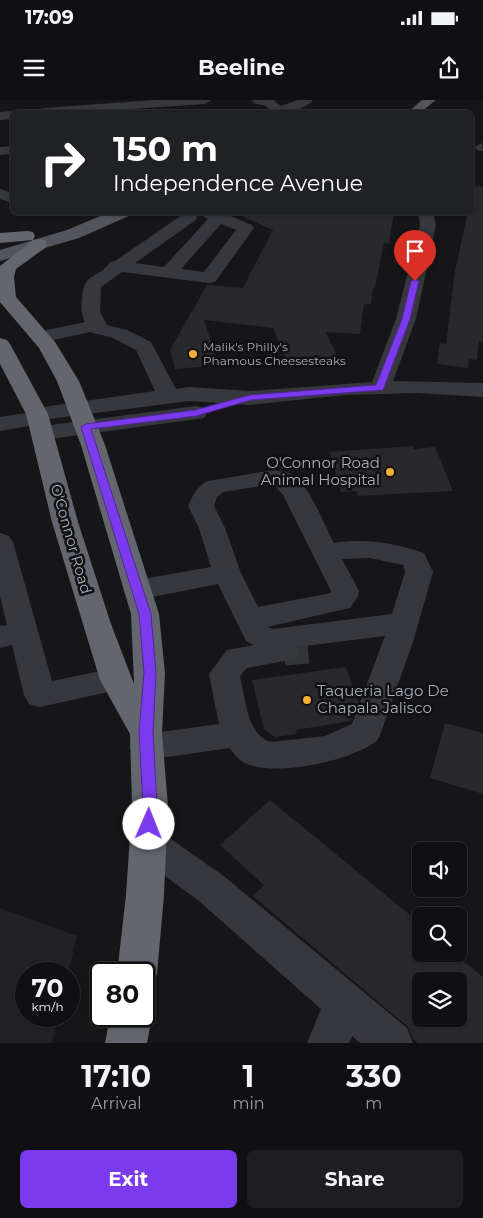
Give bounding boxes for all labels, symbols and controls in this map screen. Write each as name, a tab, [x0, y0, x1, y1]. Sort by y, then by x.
text: 17:09	[25, 6, 74, 29]
icon: menu	[20, 54, 48, 82]
text: Beeline	[198, 54, 285, 81]
icon: share	[435, 54, 463, 82]
text: 150 m	[113, 127, 218, 170]
icon: right	[30, 130, 95, 195]
text: Independence Avenue	[113, 170, 363, 197]
pin	[394, 230, 436, 281]
icon: arrive	[401, 237, 429, 265]
place label: Malik's Philly's Phamous Cheesesteaks	[203, 339, 346, 368]
marker: Malik's Philly's Phamous Cheesesteaks	[187, 348, 199, 360]
place label: O'Connor Road Animal Hospital	[261, 453, 380, 489]
marker: O'Connor Road Animal Hospital	[384, 466, 396, 478]
street label: O'Connor Road	[47, 482, 96, 596]
place label: Taqueria Lago De Chapala Jalisco	[317, 681, 449, 717]
marker: Taqueria Lago De Chapala Jalisco	[301, 694, 313, 706]
position arrow	[122, 797, 174, 849]
map controls	[412, 842, 467, 1027]
button: sound	[412, 842, 467, 897]
button: search	[412, 907, 467, 962]
speed limit sign: 80	[90, 962, 155, 1027]
button: layers	[412, 972, 467, 1027]
text: 70	[32, 973, 63, 1003]
text: km/h	[31, 999, 64, 1014]
text: 17:10	[81, 1058, 151, 1095]
text: 1	[243, 1058, 254, 1095]
text: 330	[346, 1058, 402, 1095]
text: Arrival	[91, 1094, 141, 1113]
text: min	[232, 1094, 265, 1113]
text: m	[365, 1094, 382, 1113]
button: Exit	[20, 1150, 237, 1208]
button: Share	[247, 1150, 463, 1208]

